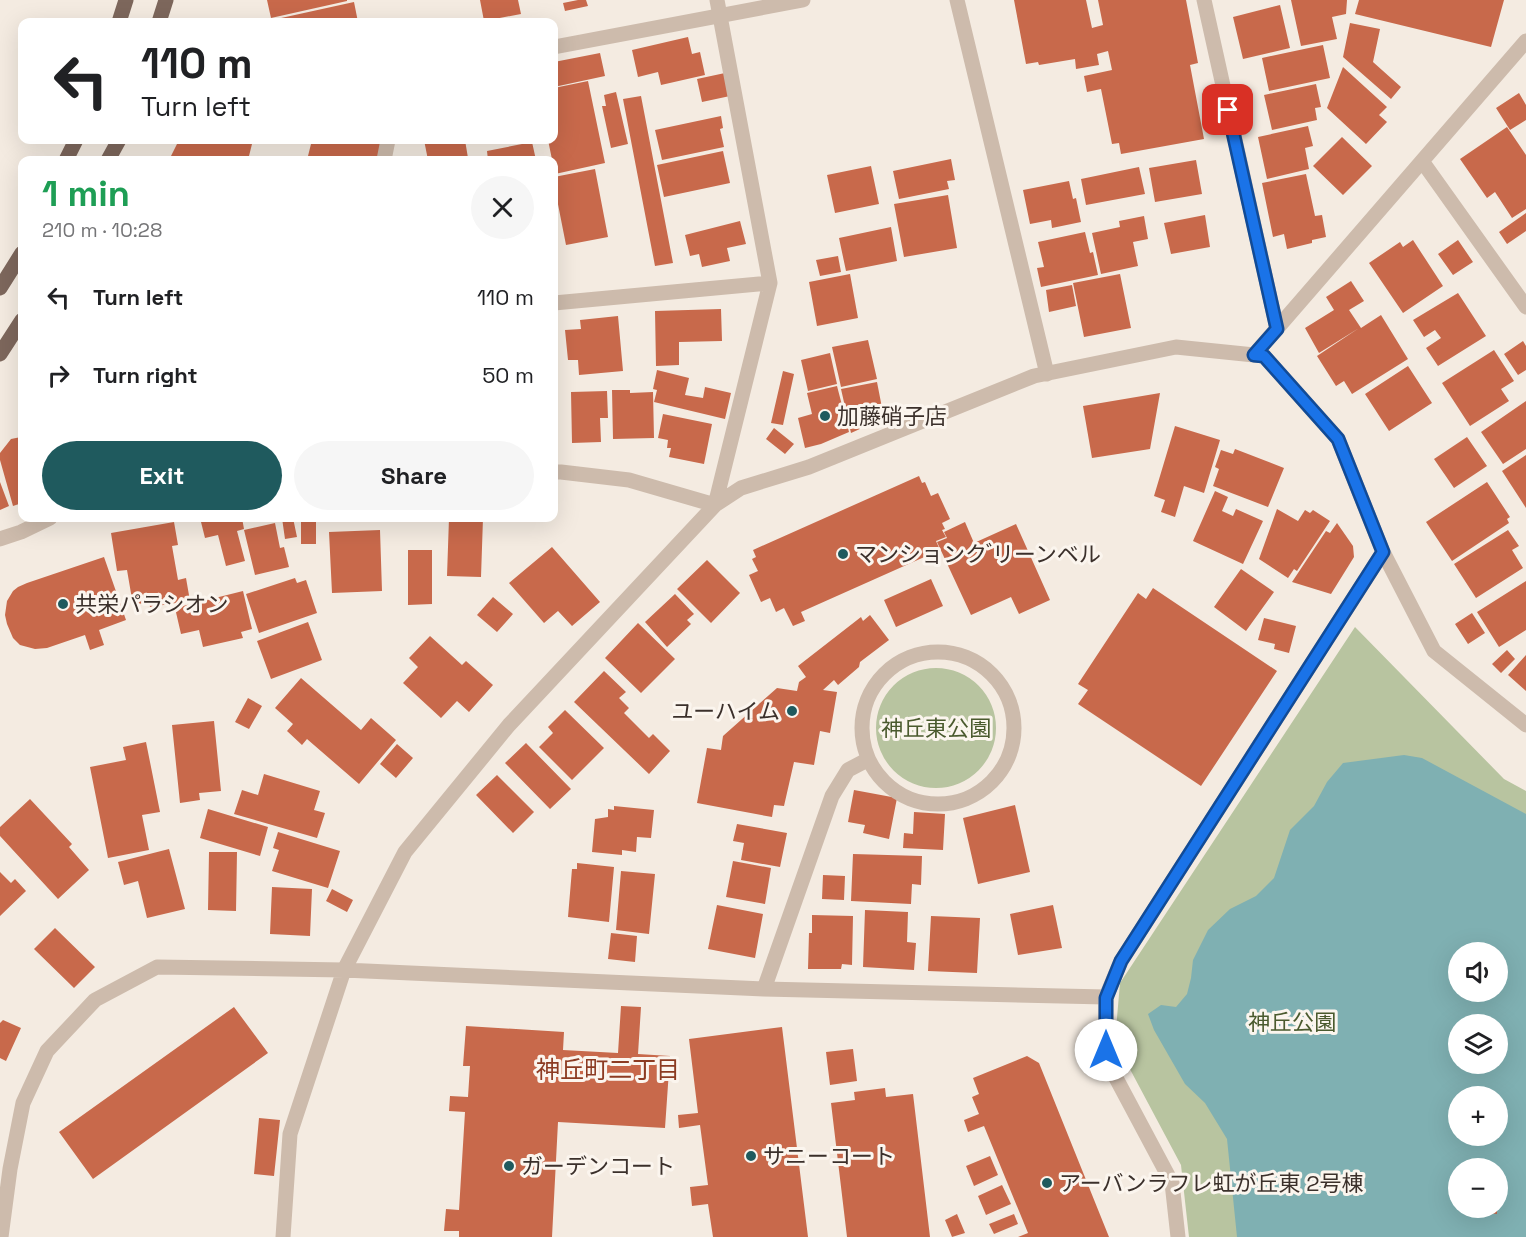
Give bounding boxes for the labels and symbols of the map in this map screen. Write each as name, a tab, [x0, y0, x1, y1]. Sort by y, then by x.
pin	[1202, 84, 1253, 135]
place label: 加藤硝子店	[837, 402, 947, 430]
marker: 加藤硝子店	[818, 409, 832, 423]
place label: マンションク ゙リーンベル	[855, 540, 1101, 568]
marker: マンションク ゙リーンベル	[836, 547, 850, 561]
place label: 共栄パラシオン	[75, 590, 229, 618]
marker: 共栄パラシオン	[56, 597, 70, 611]
place label: ユーハイム	[671, 697, 780, 725]
marker: ユーハイム	[785, 704, 799, 718]
park label: 神丘東公園	[881, 714, 991, 742]
park label: 神丘公園	[1248, 1008, 1336, 1036]
position arrow	[1074, 1018, 1138, 1082]
district label: 神丘町二丁目	[536, 1054, 680, 1085]
place label: サニーコート	[763, 1142, 895, 1170]
marker: サニーコート	[744, 1149, 758, 1163]
place label: ガーデンコート	[521, 1152, 675, 1180]
marker: ガーデンコート	[502, 1159, 516, 1173]
place label: アーバンラフレ虹が丘東 2号棟	[1059, 1169, 1363, 1197]
marker: アーバンラフレ虹が丘東 2号棟	[1040, 1176, 1054, 1190]

